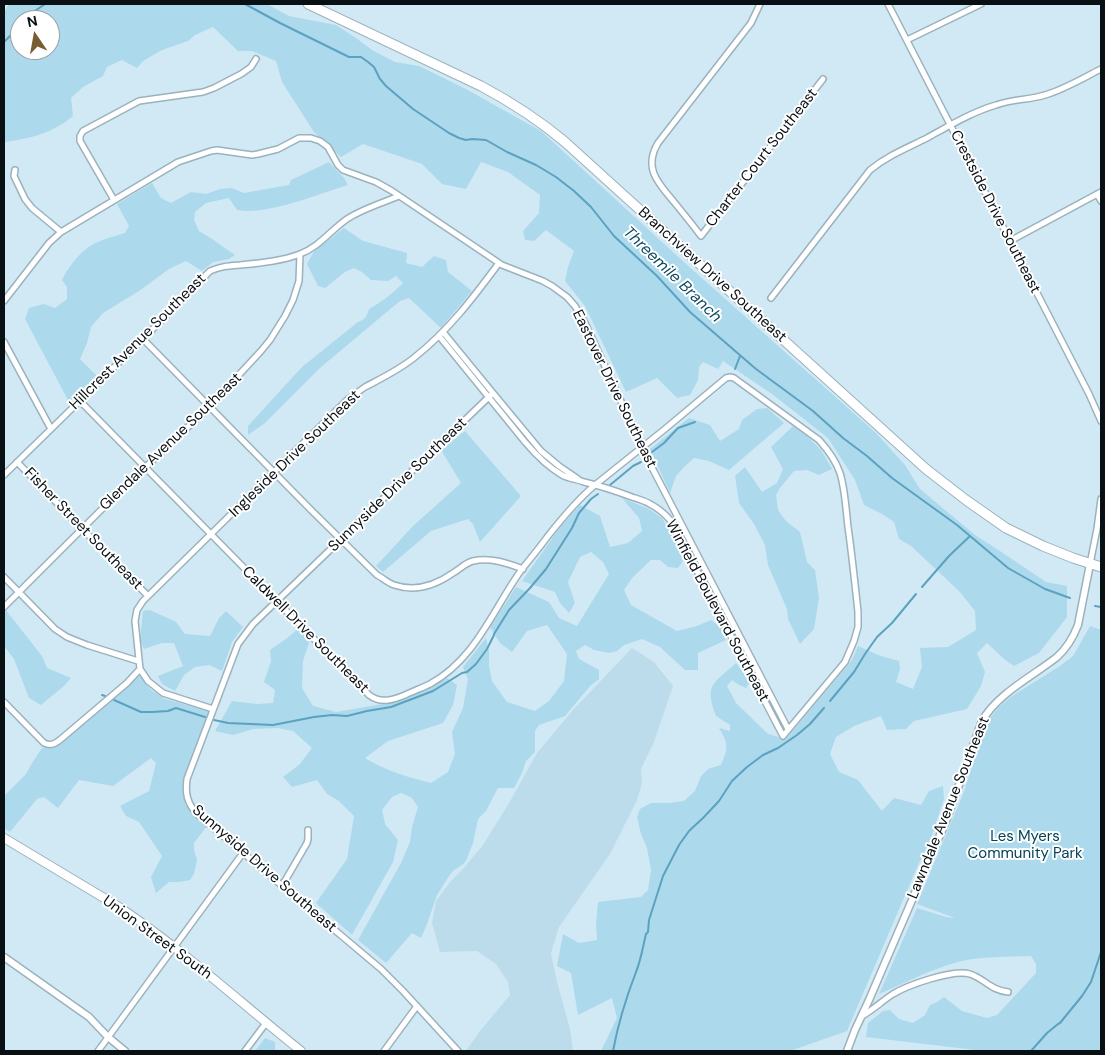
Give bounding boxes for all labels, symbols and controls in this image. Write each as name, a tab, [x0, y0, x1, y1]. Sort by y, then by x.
north arrow	[10, 10, 60, 60]
text: N	[25, 11, 39, 31]
street label: Charter Court Southeast	[702, 85, 822, 231]
street label: Crestside Drive Southeast	[946, 127, 1044, 297]
street label: Branchview Drive Southeast	[634, 204, 790, 346]
water label: Threemile Branch	[619, 223, 725, 327]
street label: Hillcrest Avenue Southeast	[66, 270, 210, 414]
street label: Eastover Drive Southeast	[568, 307, 660, 471]
street label: Glendale Avenue Southeast	[96, 369, 246, 515]
street label: Ingleside Drive Southeast	[226, 387, 364, 521]
street label: Sunnyside Drive Southeast	[325, 414, 471, 556]
street label: Fisher Street Southeast	[20, 464, 146, 594]
street label: Winfield Boulevard Southeast	[661, 517, 773, 705]
street label: Caldwell Drive Southeast	[238, 563, 372, 697]
street label: Lawndale Avenue Southeast	[904, 714, 994, 902]
street label: Sunnyside Drive Southeast	[188, 801, 340, 937]
park label: Les Myers Community Park	[967, 828, 1083, 863]
street label: Union Street South	[99, 892, 215, 984]

